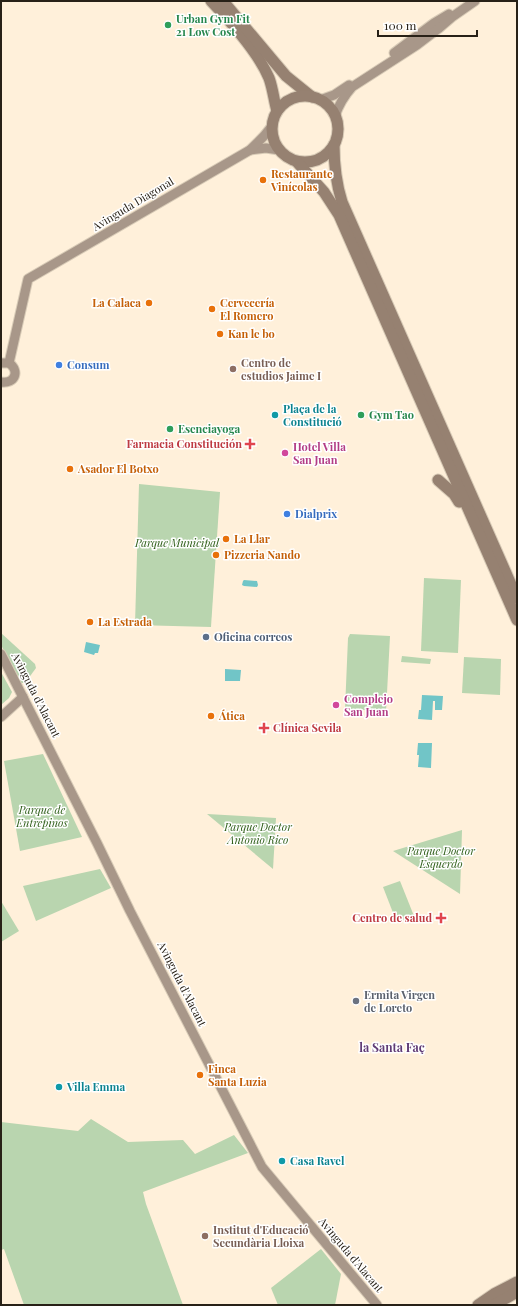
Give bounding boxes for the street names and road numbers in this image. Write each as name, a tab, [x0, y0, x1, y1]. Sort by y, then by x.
street label: Avinguda Diagonal	[88, 173, 176, 234]
street label: Avinguda d'Alacant	[8, 649, 64, 740]
street label: Avinguda d'Alacant	[154, 938, 210, 1029]
street label: Avinguda d'Alacant	[315, 1213, 387, 1295]

